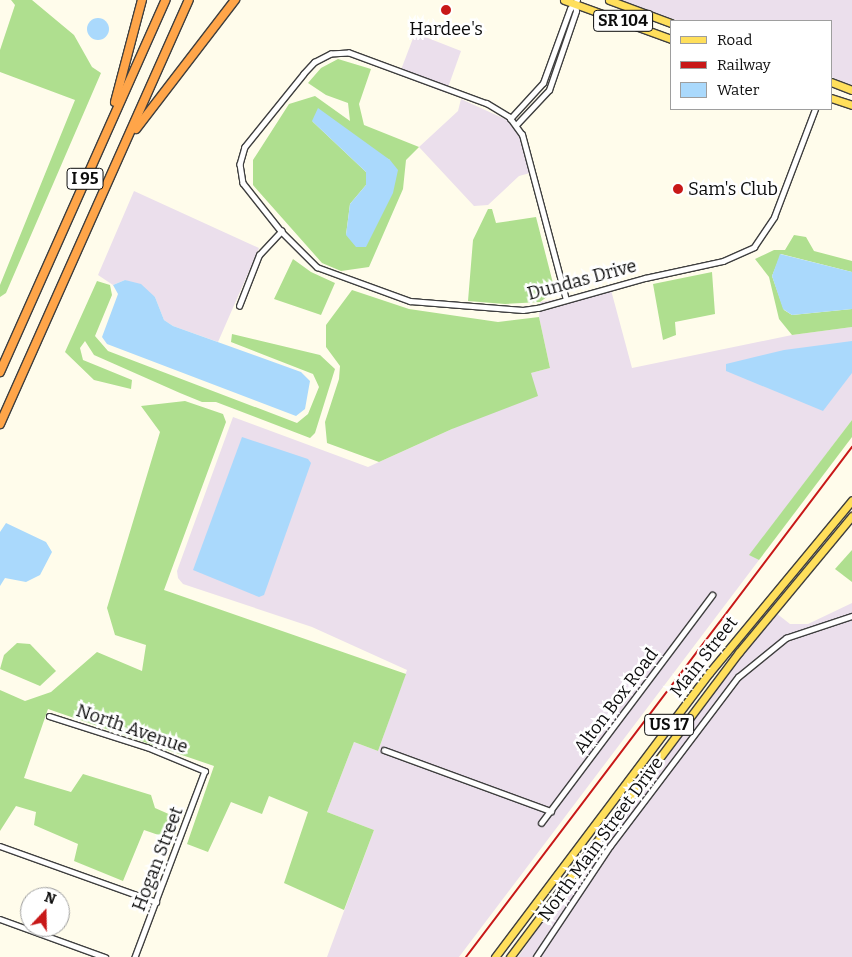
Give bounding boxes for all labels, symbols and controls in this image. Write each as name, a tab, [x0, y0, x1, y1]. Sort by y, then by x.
marker: Hardee's	[440, 4, 452, 16]
road number: SR 104	[593, 8, 653, 34]
place label: Hardee's	[409, 18, 483, 40]
legend	[670, 20, 832, 110]
text: Road	[717, 31, 752, 49]
text: Railway	[717, 56, 771, 74]
text: Water	[717, 81, 759, 99]
road number: I 95	[66, 165, 104, 192]
place label: Sam's Club	[688, 178, 778, 200]
marker: Sam's Club	[672, 183, 684, 195]
street label: Dundas Drive	[525, 255, 639, 305]
street label: Main Street	[666, 612, 742, 702]
street label: Alton Box Road	[569, 644, 663, 758]
street label: North Avenue	[73, 700, 191, 758]
road number: US 17	[644, 712, 694, 738]
street label: North Main Street Drive	[534, 753, 668, 925]
street label: Hogan Street	[128, 804, 188, 914]
north arrow	[20, 887, 70, 937]
text: N	[42, 889, 58, 908]

